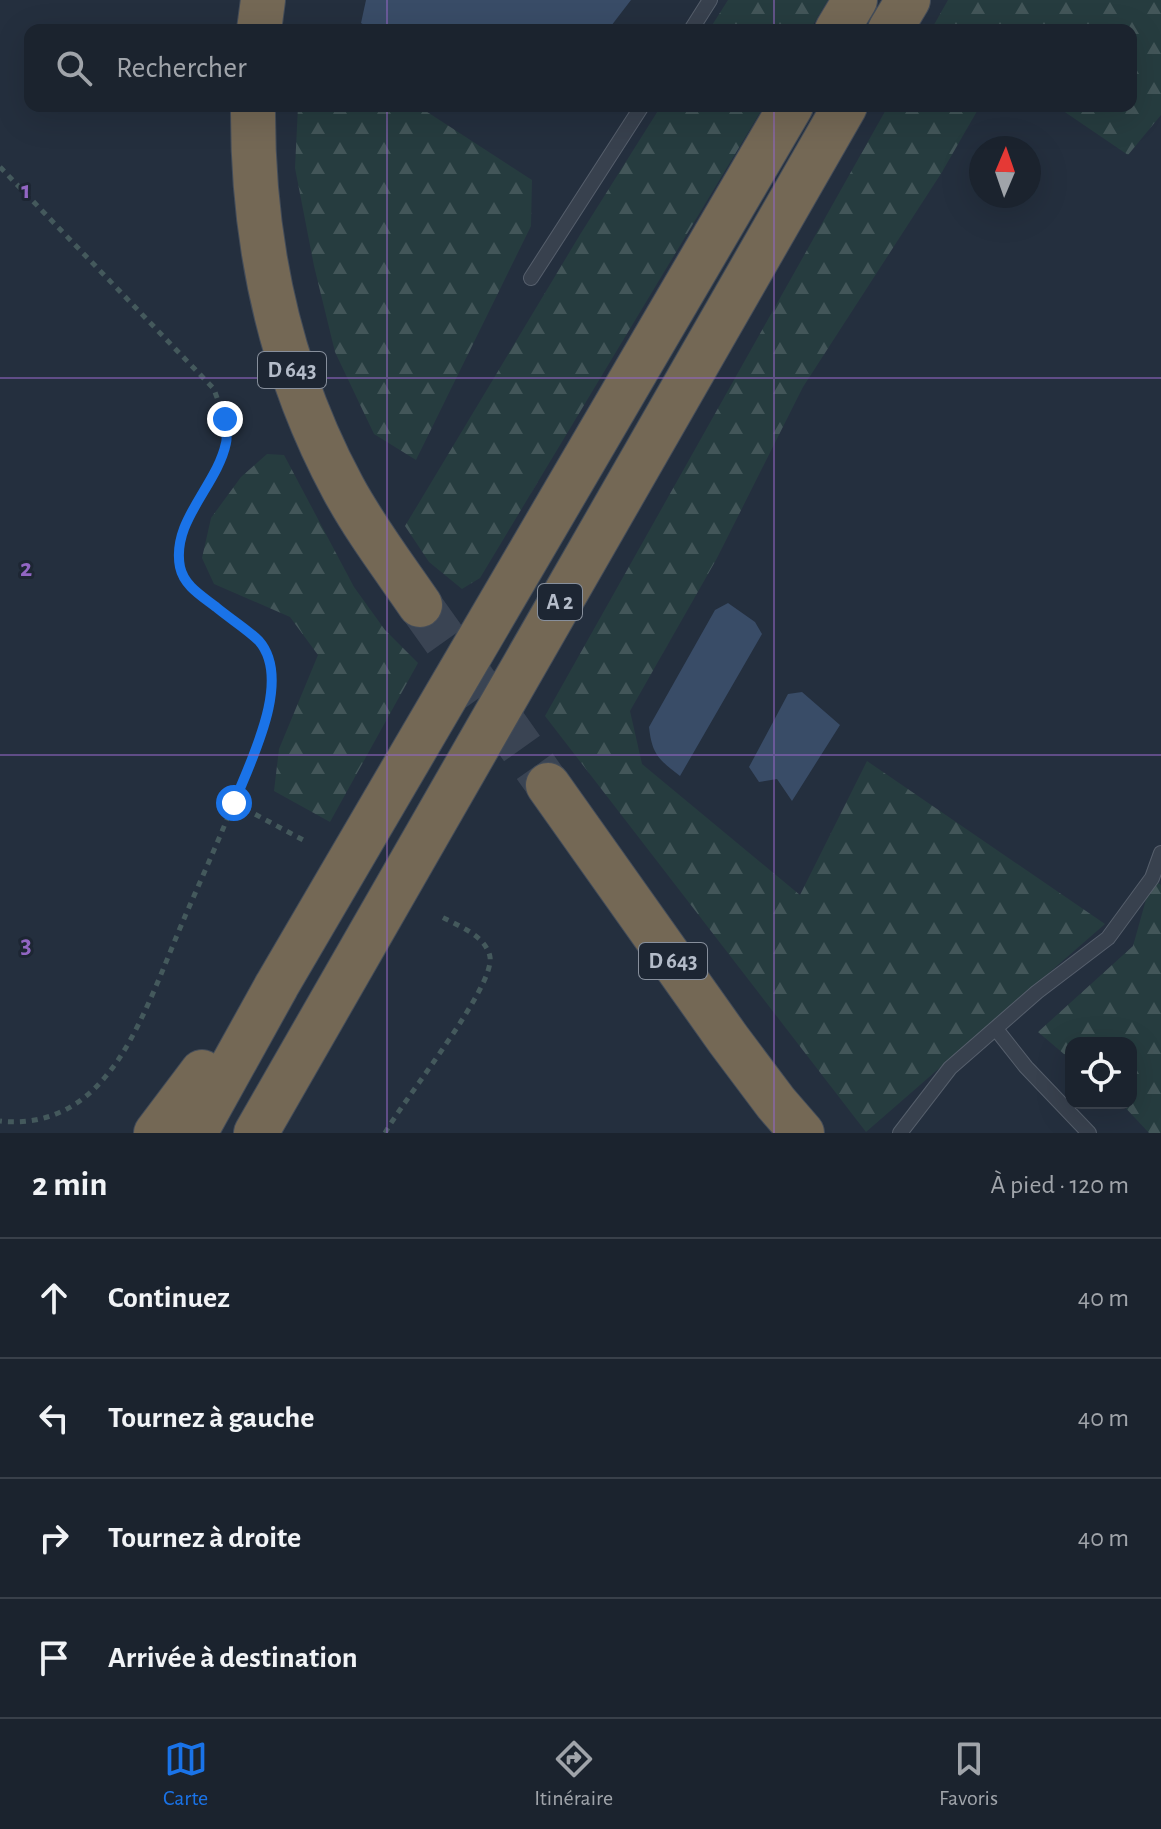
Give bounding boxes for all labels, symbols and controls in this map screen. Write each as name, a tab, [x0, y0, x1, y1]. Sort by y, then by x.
search box	[24, 24, 1137, 112]
icon: search	[52, 46, 96, 90]
text: Rechercher	[116, 53, 247, 83]
north arrow	[969, 136, 1041, 208]
text: 1	[21, 177, 31, 203]
road number: D 643	[258, 352, 326, 388]
route end	[207, 401, 243, 437]
text: 2	[20, 555, 32, 581]
road number: A 2	[538, 584, 582, 620]
route start	[216, 785, 252, 821]
text: 3	[20, 932, 32, 958]
road number: D 643	[639, 943, 707, 979]
map controls	[1065, 1037, 1137, 1109]
button: locate	[1065, 1037, 1137, 1109]
text: 2 min	[32, 1168, 107, 1202]
text: À pied · 120 m	[991, 1172, 1129, 1198]
icon: ahead	[32, 1276, 76, 1320]
text: Continuez	[108, 1283, 230, 1313]
text: 40 m	[1078, 1285, 1129, 1311]
icon: left	[32, 1396, 76, 1440]
text: Tournez à gauche	[108, 1403, 315, 1433]
text: 40 m	[1078, 1405, 1129, 1431]
icon: right	[32, 1516, 76, 1560]
text: Tournez à droite	[108, 1523, 301, 1553]
text: 40 m	[1078, 1525, 1129, 1551]
icon: arrive	[32, 1636, 76, 1680]
text: Arrivée à destination	[108, 1643, 358, 1673]
tab: Carte	[163, 1737, 208, 1811]
tab: Itinéraire	[534, 1737, 613, 1811]
tab: Favoris	[939, 1737, 998, 1811]

